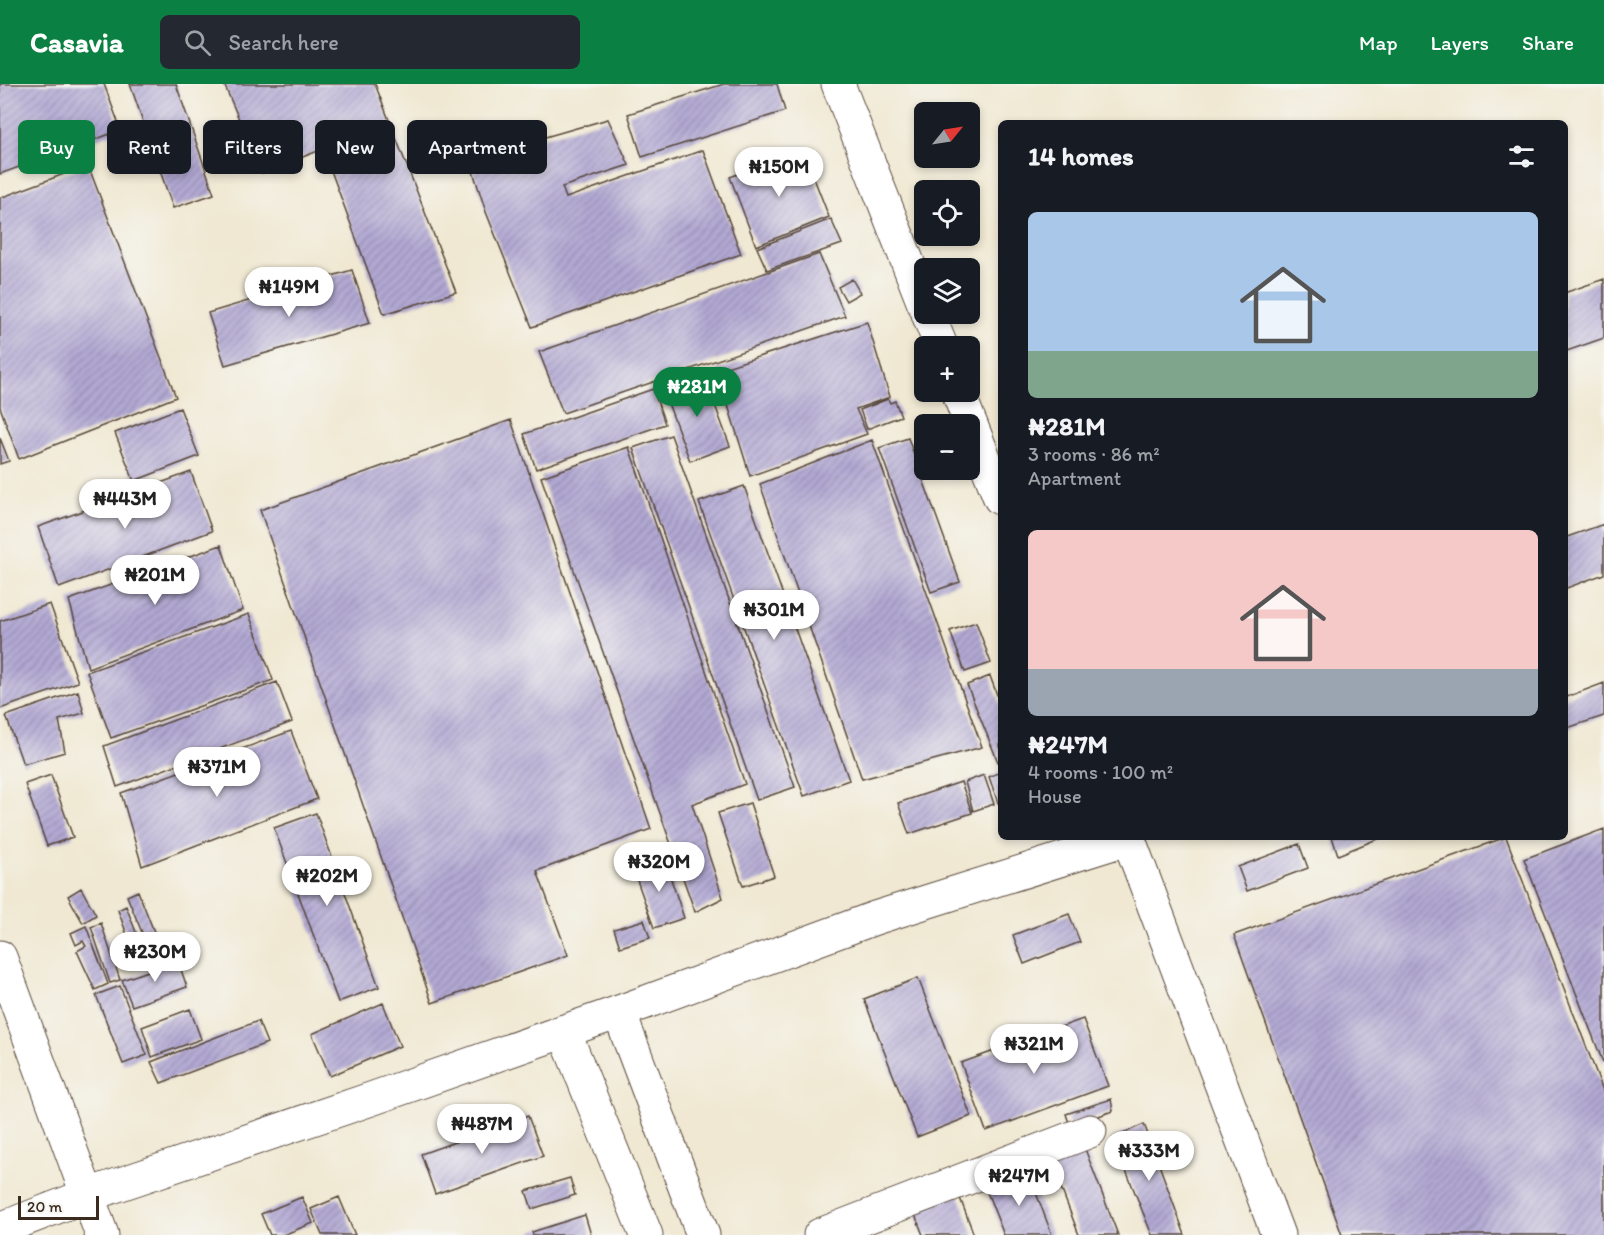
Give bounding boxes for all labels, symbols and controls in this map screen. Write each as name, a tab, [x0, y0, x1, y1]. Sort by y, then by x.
search box	[160, 15, 580, 69]
text: Casavia	[30, 25, 124, 59]
icon: search	[181, 26, 214, 59]
text: Search here	[229, 29, 339, 56]
text: Map	[1359, 30, 1398, 55]
text: Layers	[1431, 30, 1489, 55]
text: Share	[1522, 30, 1574, 55]
north arrow	[914, 102, 980, 168]
map controls	[914, 102, 980, 480]
chip: Buy	[18, 120, 95, 174]
chip: Rent	[107, 120, 191, 174]
chip: Filters	[203, 120, 303, 174]
chip: New	[315, 120, 395, 174]
chip: Apartment	[407, 120, 547, 174]
text: 14 homes	[1028, 140, 1134, 172]
icon: filters	[1505, 140, 1538, 173]
pin: ₦150M	[737, 147, 821, 198]
text: ₦150M	[748, 154, 810, 178]
button: locate	[914, 180, 980, 246]
icon: home	[1229, 251, 1337, 359]
button: layers	[914, 258, 980, 324]
pin: ₦149M	[247, 267, 331, 318]
text: ₦149M	[259, 274, 319, 298]
button: +	[914, 336, 980, 402]
pin: ₦281M	[655, 367, 739, 418]
text: ₦281M	[667, 374, 727, 398]
text: ₦281M	[1028, 410, 1106, 442]
button: −	[914, 414, 980, 480]
text: 3 rooms · 86 m²	[1028, 442, 1160, 466]
text: Apartment	[1028, 466, 1121, 490]
pin: ₦443M	[83, 479, 167, 530]
text: ₦443M	[93, 486, 157, 510]
pin: ₦201M	[113, 555, 197, 606]
text: ₦201M	[124, 562, 186, 586]
icon: home	[1229, 569, 1337, 677]
pin: ₦301M	[732, 590, 816, 641]
text: ₦301M	[743, 597, 805, 621]
text: ₦247M	[1028, 728, 1108, 760]
pin: ₦371M	[175, 747, 259, 798]
text: ₦371M	[187, 754, 247, 778]
text: 4 rooms · 100 m²	[1028, 760, 1173, 784]
text: House	[1028, 784, 1082, 808]
pin: ₦320M	[617, 842, 701, 893]
text: ₦320M	[628, 849, 690, 873]
pin: ₦202M	[285, 856, 369, 907]
text: ₦202M	[296, 863, 358, 887]
pin: ₦230M	[113, 932, 197, 983]
text: ₦230M	[124, 939, 186, 963]
pin: ₦321M	[992, 1024, 1076, 1075]
text: ₦321M	[1004, 1031, 1064, 1055]
pin: ₦487M	[440, 1104, 524, 1155]
text: ₦487M	[451, 1111, 513, 1135]
pin: ₦333M	[1107, 1131, 1191, 1182]
text: ₦333M	[1118, 1138, 1180, 1162]
pin: ₦247M	[977, 1156, 1061, 1207]
text: ₦247M	[988, 1163, 1050, 1187]
scale bar	[18, 1193, 99, 1220]
text: 20 m	[27, 1197, 62, 1216]

